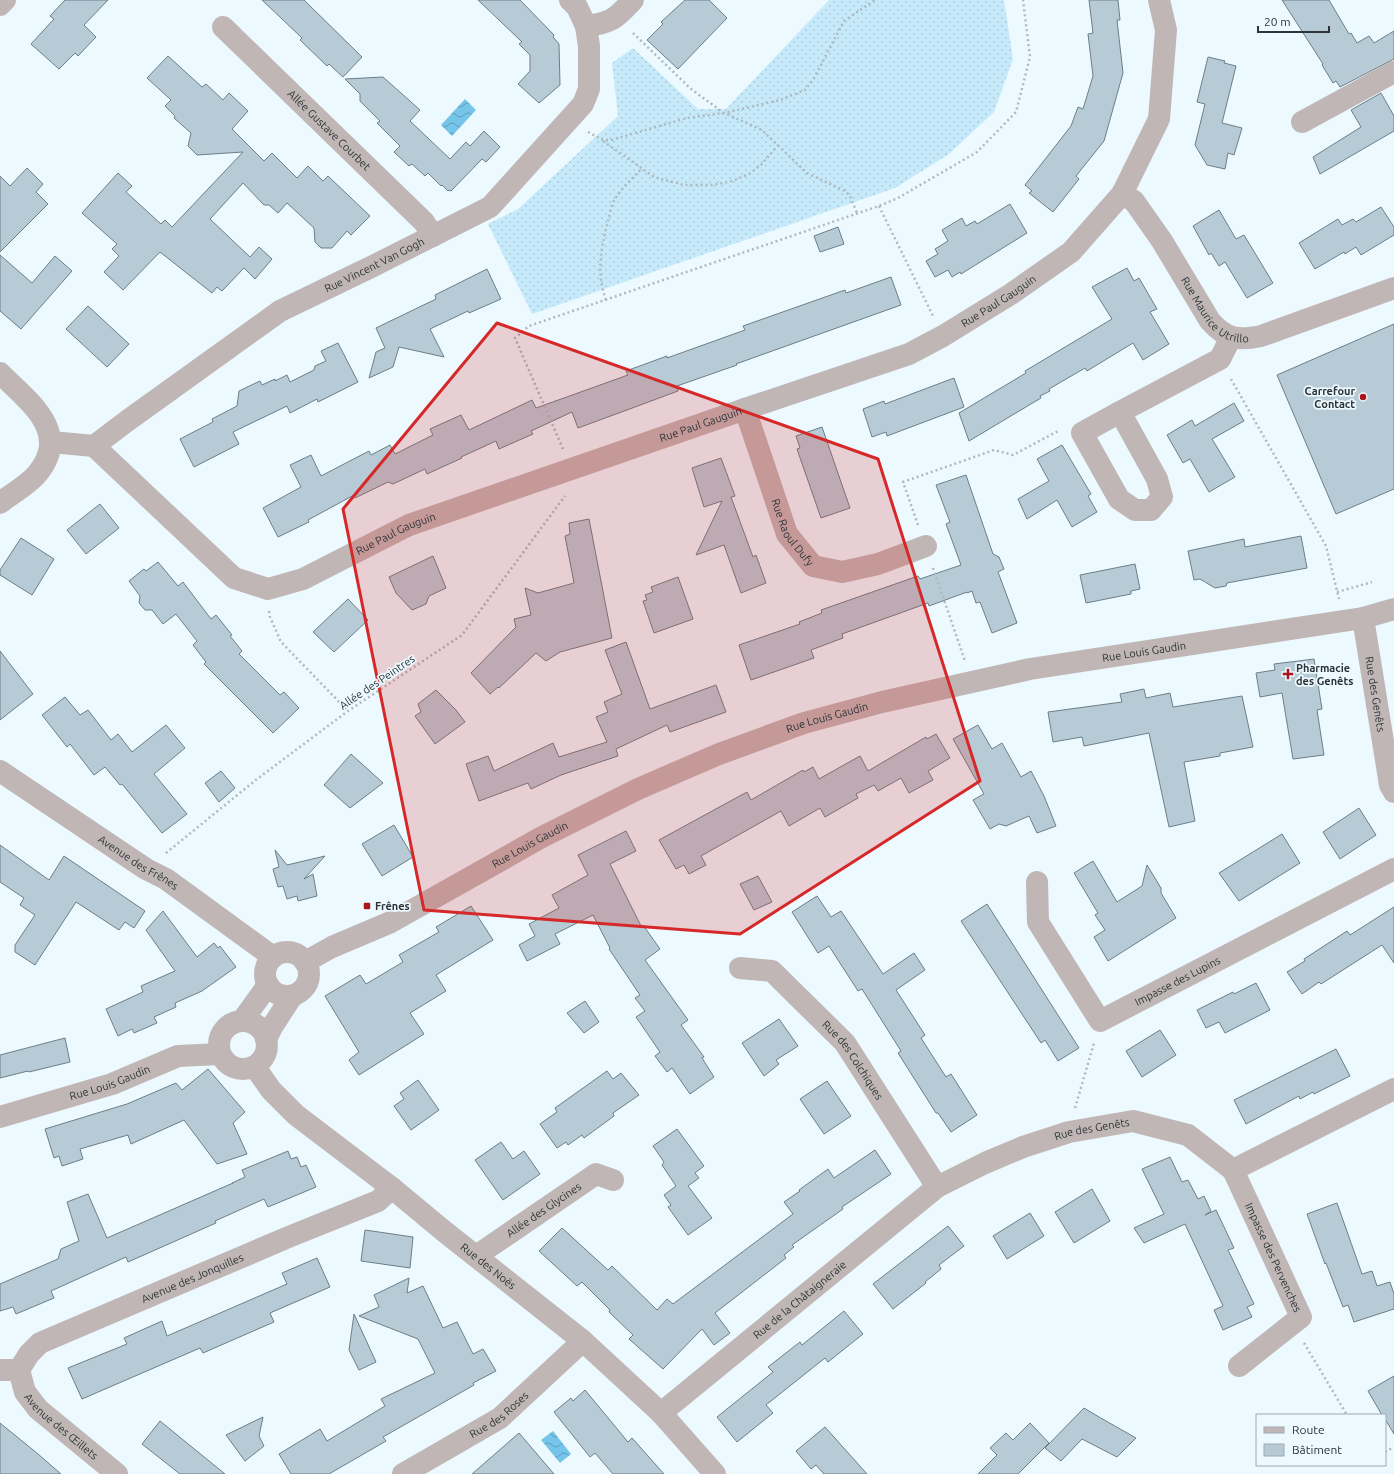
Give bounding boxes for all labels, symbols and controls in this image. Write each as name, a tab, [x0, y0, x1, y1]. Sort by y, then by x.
scale bar	[1258, 8, 1329, 34]
text: 20 m	[1264, 15, 1291, 28]
street label: Allée Gustave Courbet	[285, 87, 374, 173]
street label: Rue Vincent Van Gogh	[322, 235, 426, 295]
street label: Rue Paul Gauguin	[959, 273, 1038, 329]
street label: Rue Maurice Utrillo	[1179, 275, 1249, 344]
place label: Carrefour Contact	[1305, 385, 1355, 410]
marker: Carrefour Contact	[1358, 392, 1368, 402]
street label: Rue Paul Gauguin	[658, 405, 743, 444]
street label: Rue Raoul Dufy	[770, 497, 817, 569]
street label: Rue Paul Gauguin	[354, 510, 437, 557]
street label: Rue Louis Gaudin	[1101, 639, 1187, 664]
street label: Allée des Peintres	[337, 652, 417, 712]
street label: Rue des Genêts	[1363, 655, 1387, 733]
place label: Pharmacie des Genêts	[1296, 662, 1353, 687]
marker: Pharmacie des Genêts	[1283, 669, 1293, 679]
street label: Rue Louis Gaudin	[784, 700, 869, 735]
street label: Rue Louis Gaudin	[490, 819, 570, 870]
street label: Avenue des Frênes	[96, 833, 181, 892]
place label: Frênes	[375, 900, 410, 912]
marker: Frênes	[362, 901, 372, 911]
street label: Impasse des Lupins	[1133, 954, 1222, 1008]
street label: Rue des Colchiques	[820, 1018, 886, 1102]
street label: Rue Louis Gaudin	[68, 1063, 152, 1102]
street label: Rue des Genêts	[1053, 1116, 1131, 1142]
street label: Allée des Glycines	[504, 1180, 584, 1239]
street label: Impasse des Pervenches	[1243, 1201, 1304, 1314]
street label: Rue des Noës	[458, 1241, 518, 1292]
street label: Avenue des Jonquilles	[140, 1251, 245, 1305]
street label: Rue de la Châtaigneraie	[751, 1258, 848, 1341]
street label: Rue des Roses	[467, 1389, 531, 1440]
street label: Avenue des Œillets	[22, 1391, 101, 1462]
legend	[1256, 1414, 1386, 1466]
text: Route	[1292, 1423, 1325, 1436]
text: Bâtiment	[1292, 1443, 1342, 1456]

